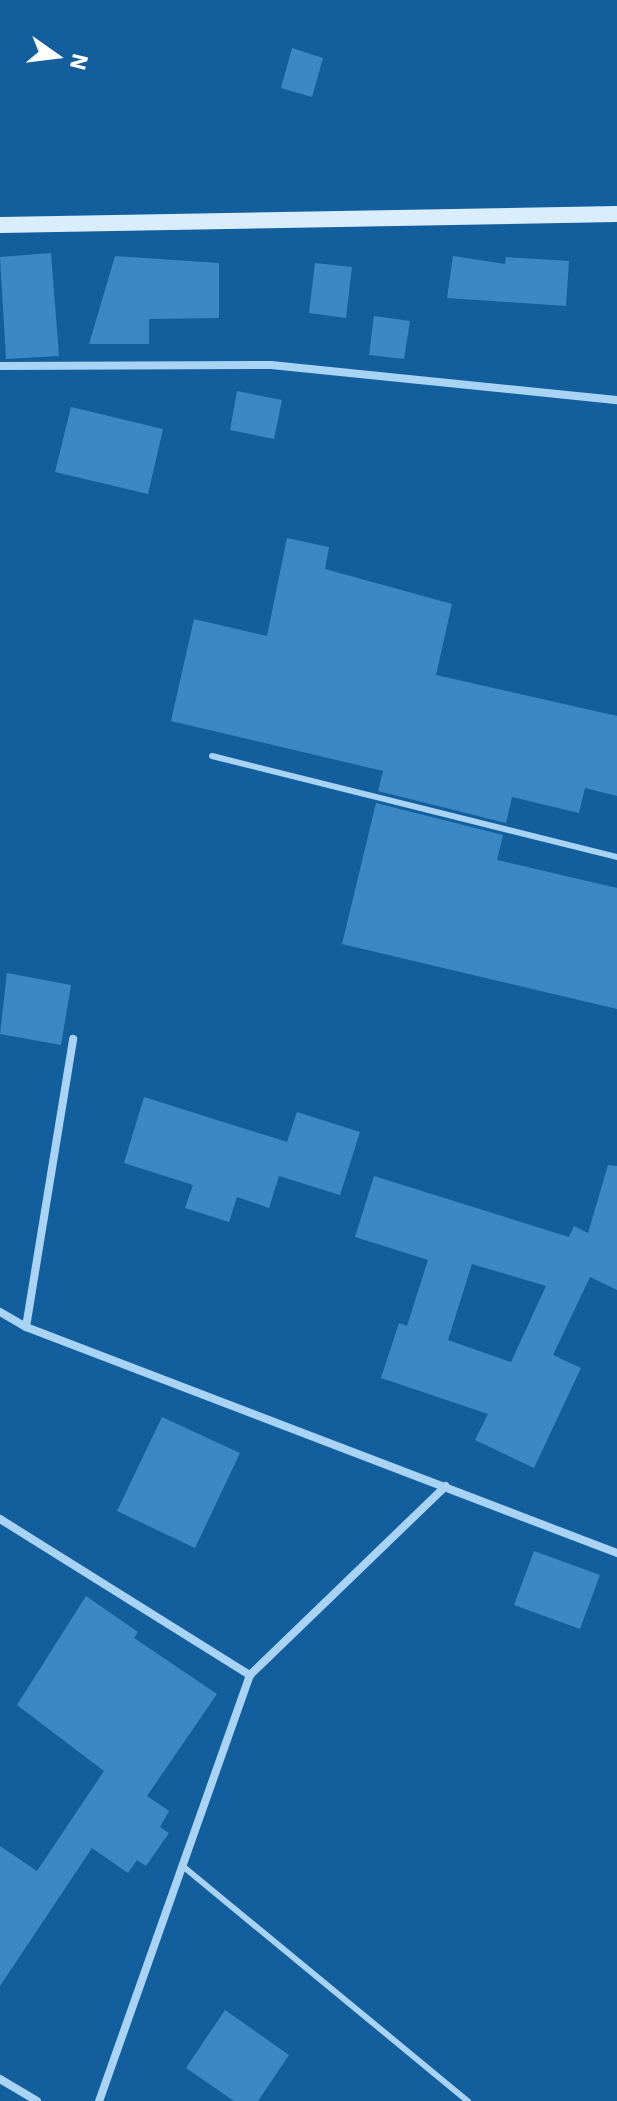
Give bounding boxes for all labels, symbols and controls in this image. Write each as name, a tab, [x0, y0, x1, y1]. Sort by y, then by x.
north arrow	[16, 16, 96, 96]
text: N	[64, 51, 96, 73]

